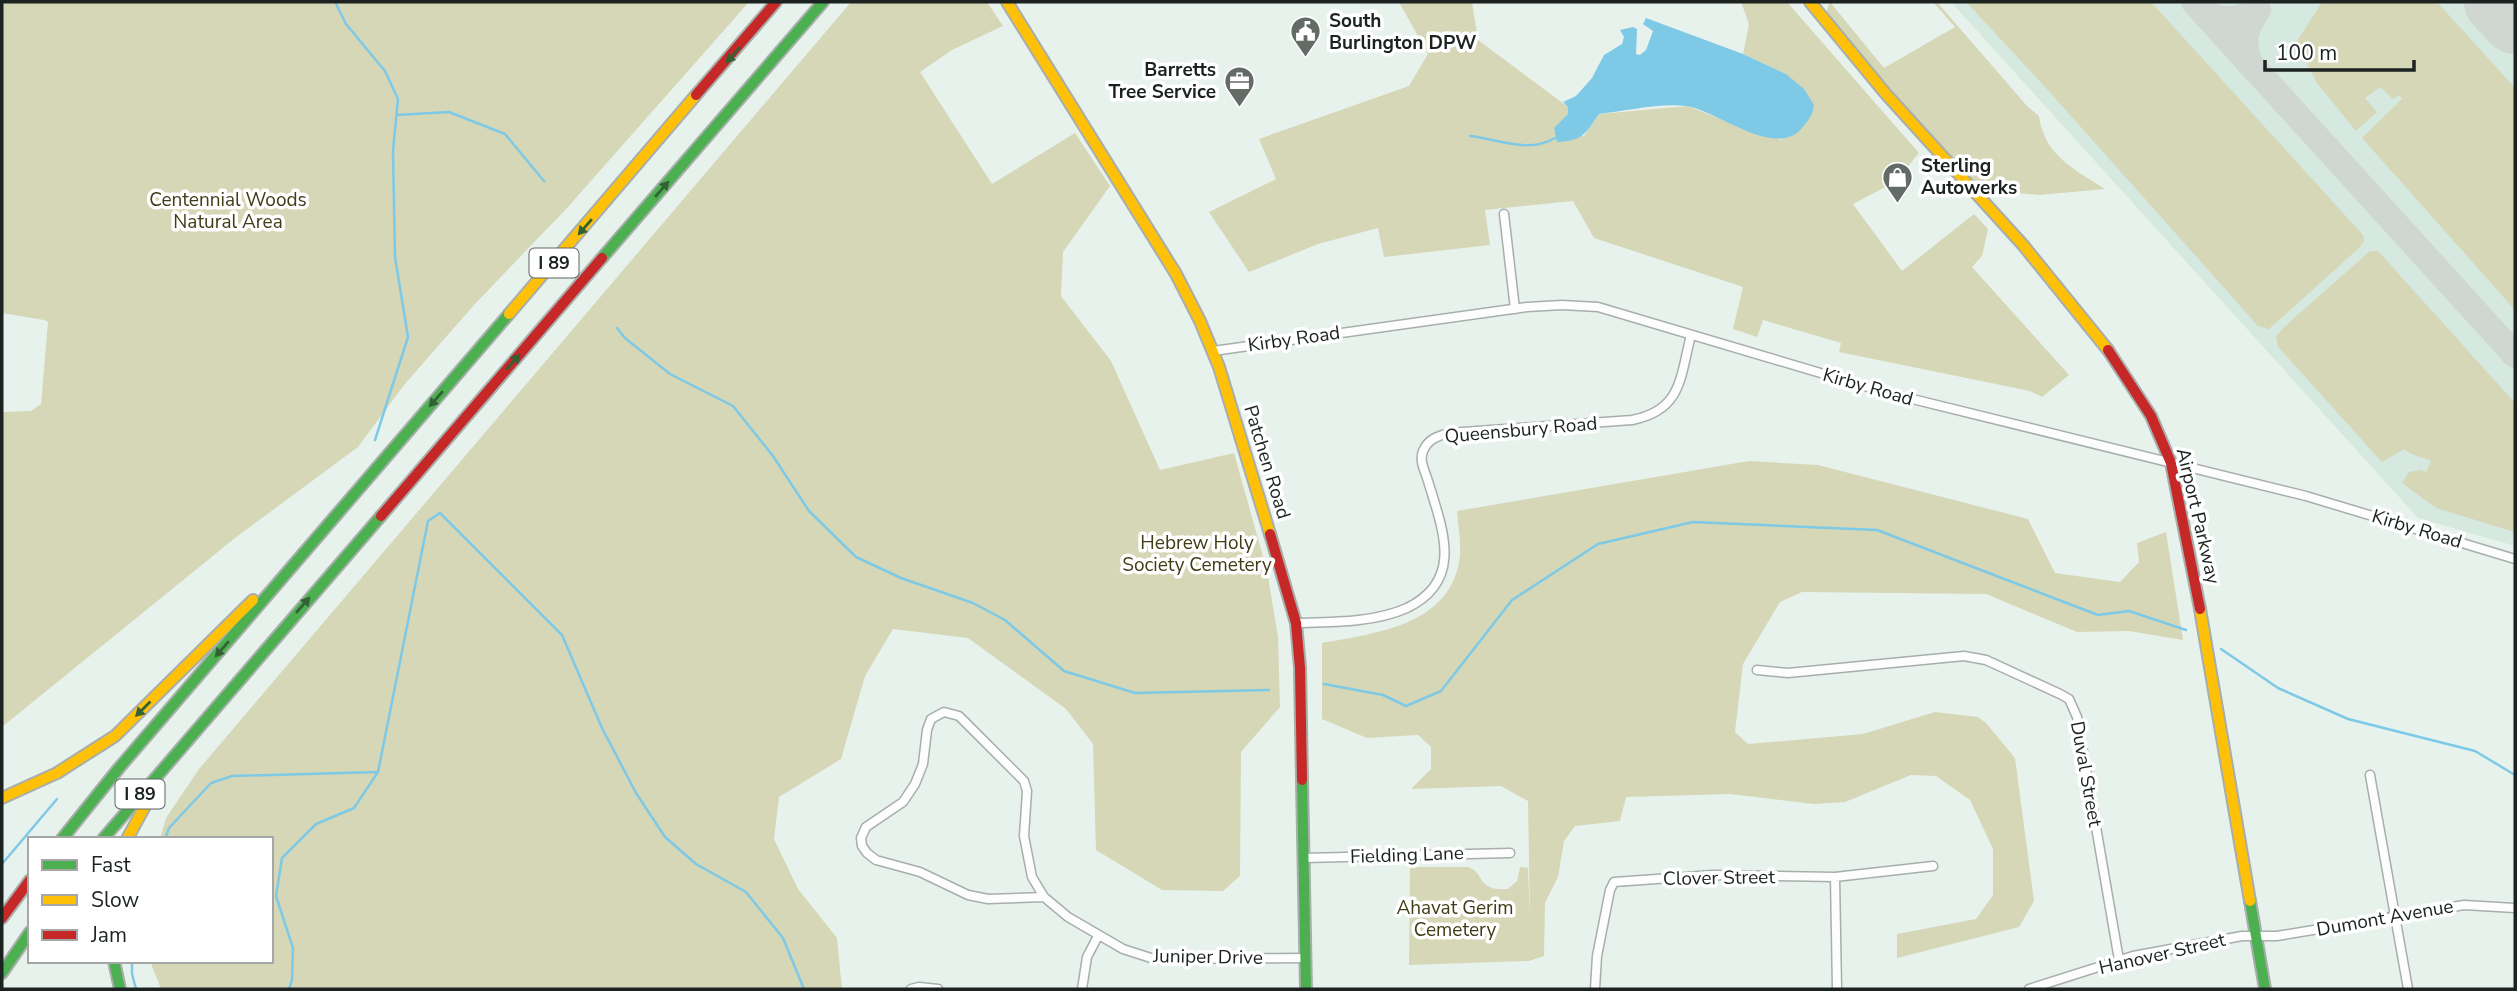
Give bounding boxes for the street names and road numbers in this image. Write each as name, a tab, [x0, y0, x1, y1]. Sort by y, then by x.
road number: I 89	[530, 248, 578, 278]
street label: Kirby Road	[1246, 320, 1342, 358]
street label: Kirby Road	[1820, 362, 1916, 412]
street label: Patchen Road	[1237, 402, 1297, 522]
street label: Queensbury Road	[1443, 410, 1599, 450]
street label: Airport Parkway	[2170, 446, 2226, 587]
street label: Kirby Road	[2369, 503, 2465, 555]
street label: Duval Street	[2064, 719, 2108, 829]
road number: I 89	[116, 780, 164, 808]
street label: Fielding Lane	[1350, 840, 1464, 870]
street label: Clover Street	[1663, 864, 1776, 892]
street label: Dumont Avenue	[2315, 893, 2455, 943]
street label: Hanover Street	[2096, 927, 2228, 981]
street label: Juniper Drive	[1152, 943, 1263, 971]

